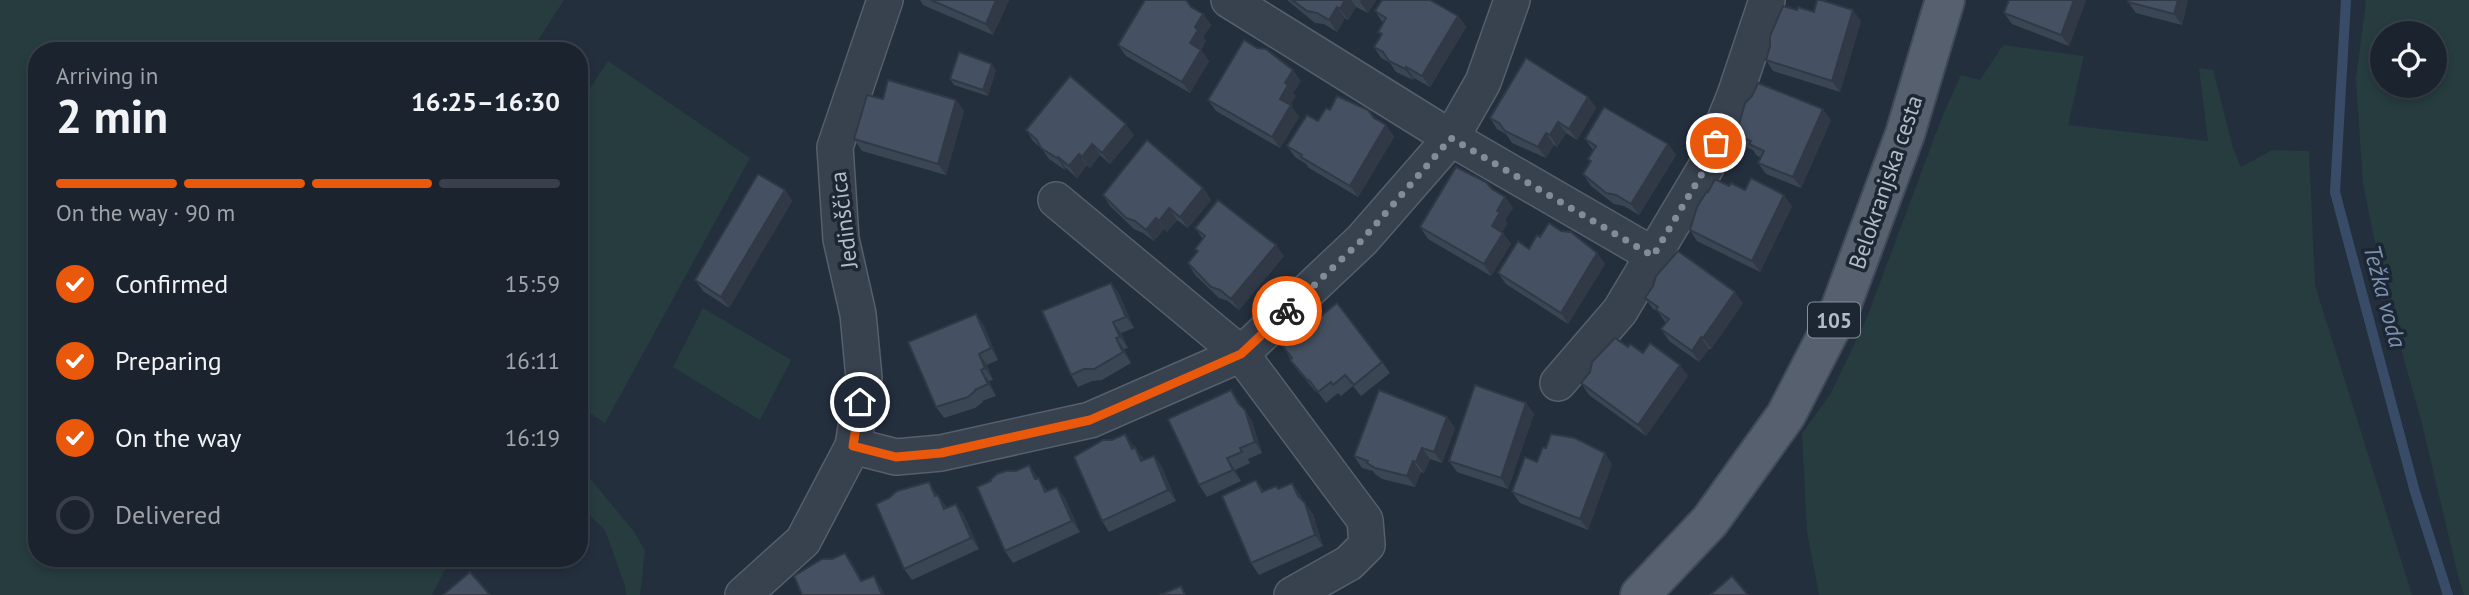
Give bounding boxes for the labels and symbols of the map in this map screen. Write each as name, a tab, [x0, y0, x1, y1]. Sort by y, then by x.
street label: Belokranjska cesta	[1842, 91, 1928, 273]
pin	[1686, 113, 1746, 173]
street label: Jedinščica	[823, 170, 863, 271]
water label: Težka voda	[2356, 241, 2414, 351]
courier	[1252, 276, 1322, 346]
road number: 105	[1808, 302, 1860, 338]
pin	[830, 372, 890, 432]

